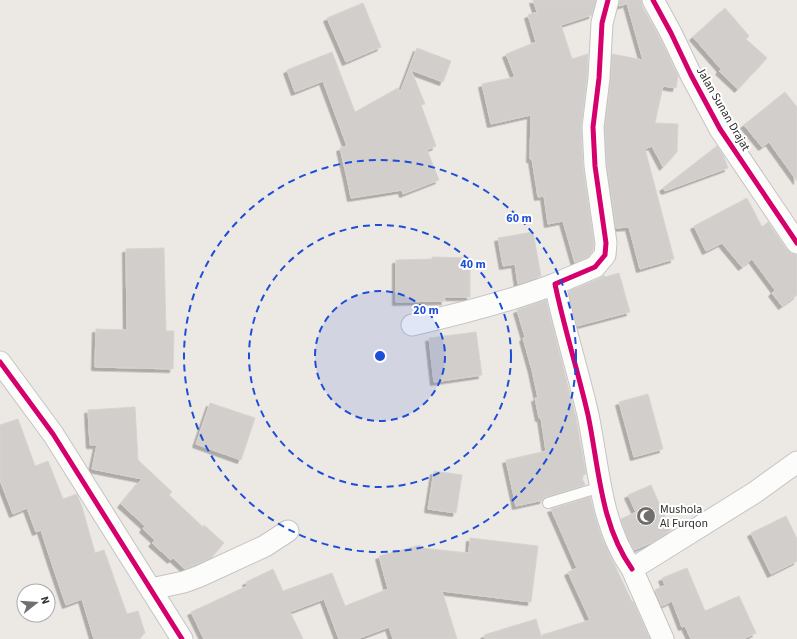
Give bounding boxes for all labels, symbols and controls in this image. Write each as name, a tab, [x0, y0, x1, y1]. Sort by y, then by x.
street label: Jalan Sunan Drajat	[692, 64, 754, 154]
text: 60 m	[506, 210, 532, 227]
text: 40 m	[460, 256, 486, 273]
text: 20 m	[413, 302, 439, 319]
centre of rings	[373, 349, 387, 363]
place label: Mushola Al Furqon	[660, 501, 708, 532]
mosque icon: Mushola Al Furqon	[635, 505, 657, 527]
north arrow	[16, 583, 56, 623]
text: N	[37, 595, 53, 606]

